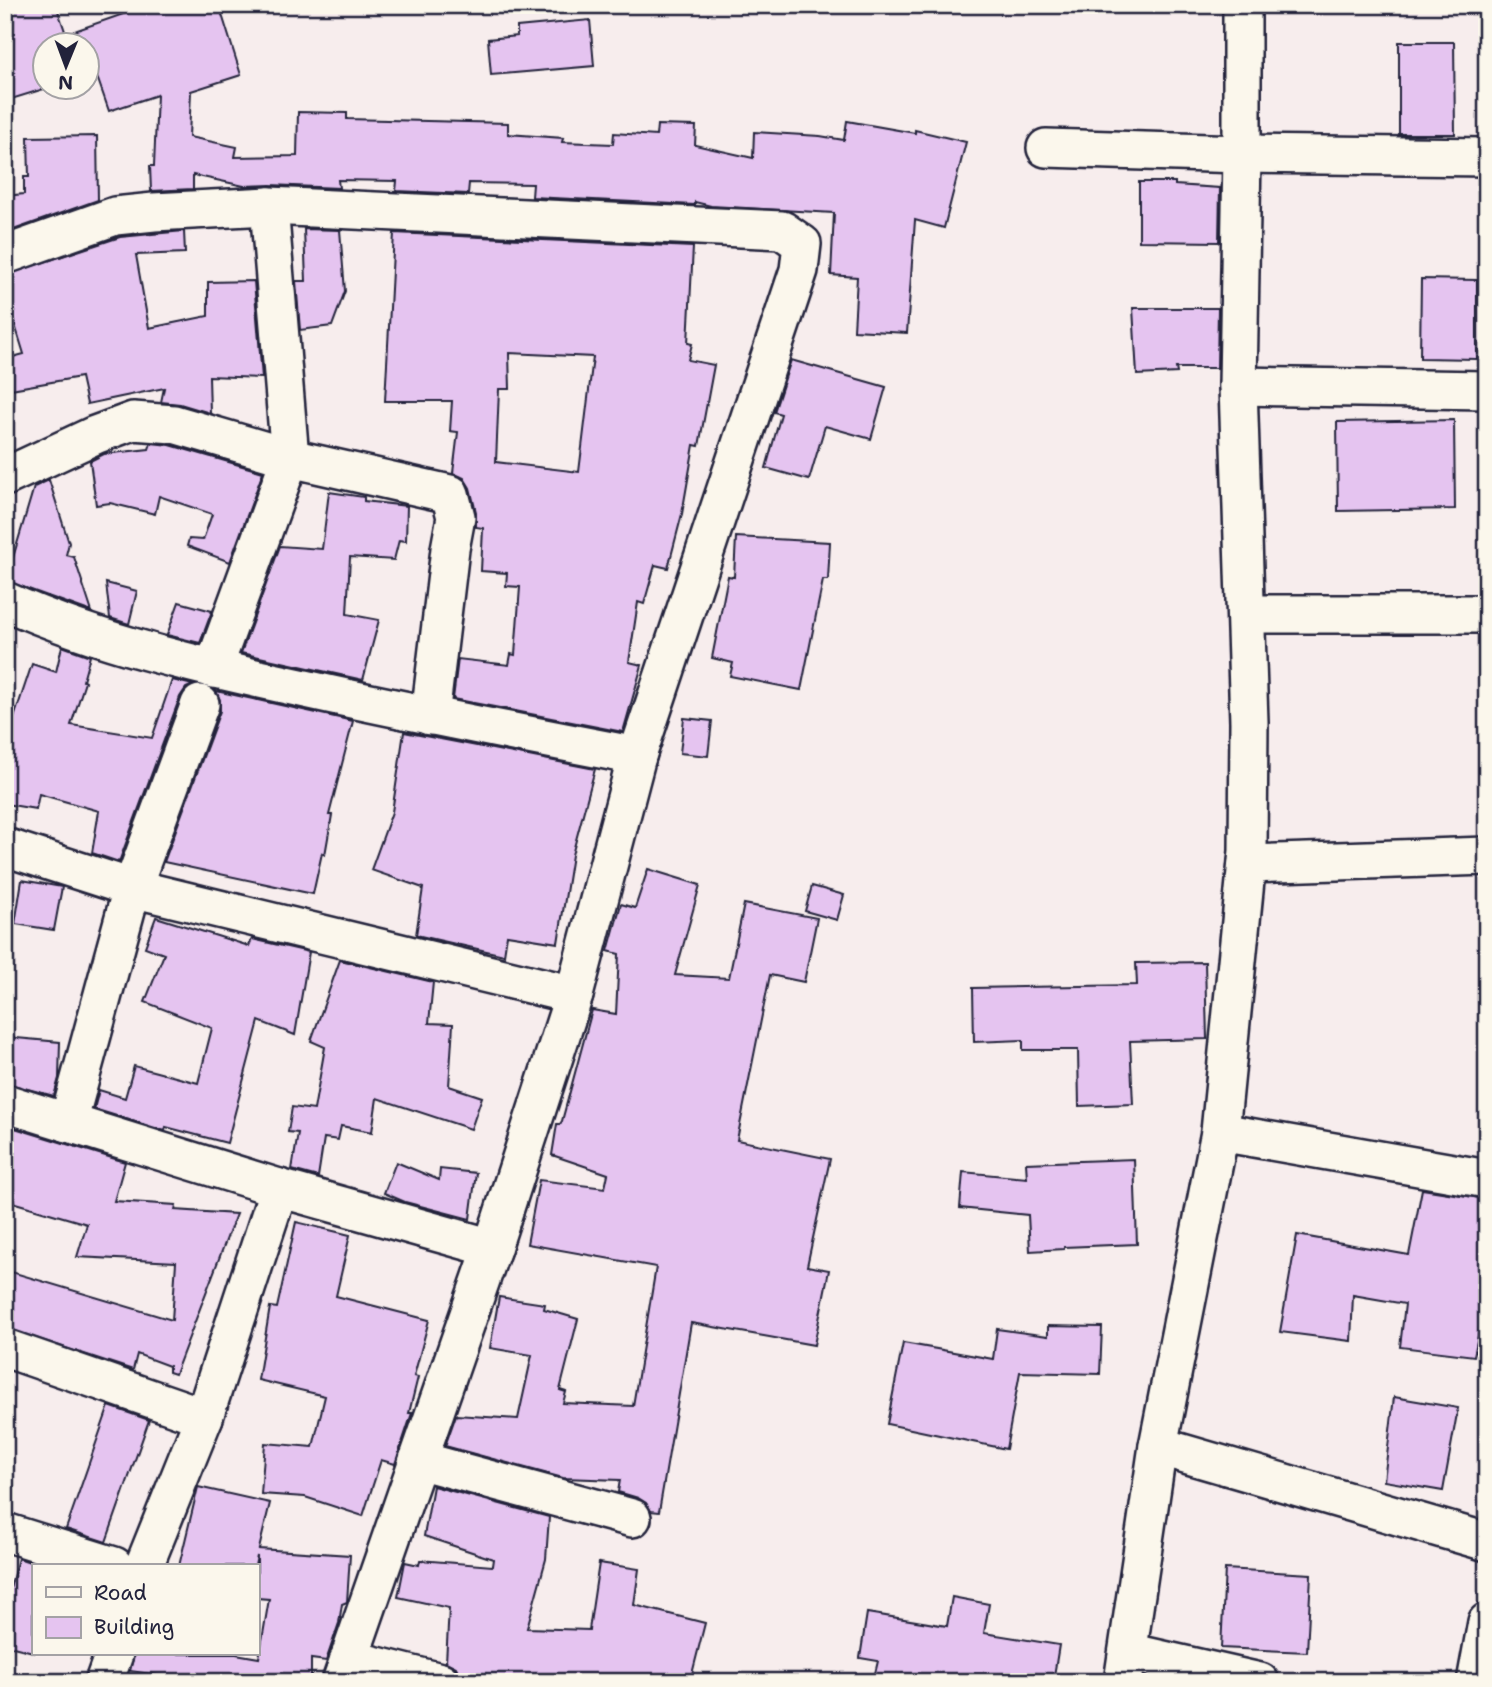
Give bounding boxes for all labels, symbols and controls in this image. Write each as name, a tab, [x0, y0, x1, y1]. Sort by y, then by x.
north arrow	[32, 32, 102, 102]
text: N	[58, 70, 73, 95]
legend	[32, 1564, 259, 1656]
text: Road	[94, 1579, 147, 1607]
text: Building	[94, 1613, 174, 1641]

